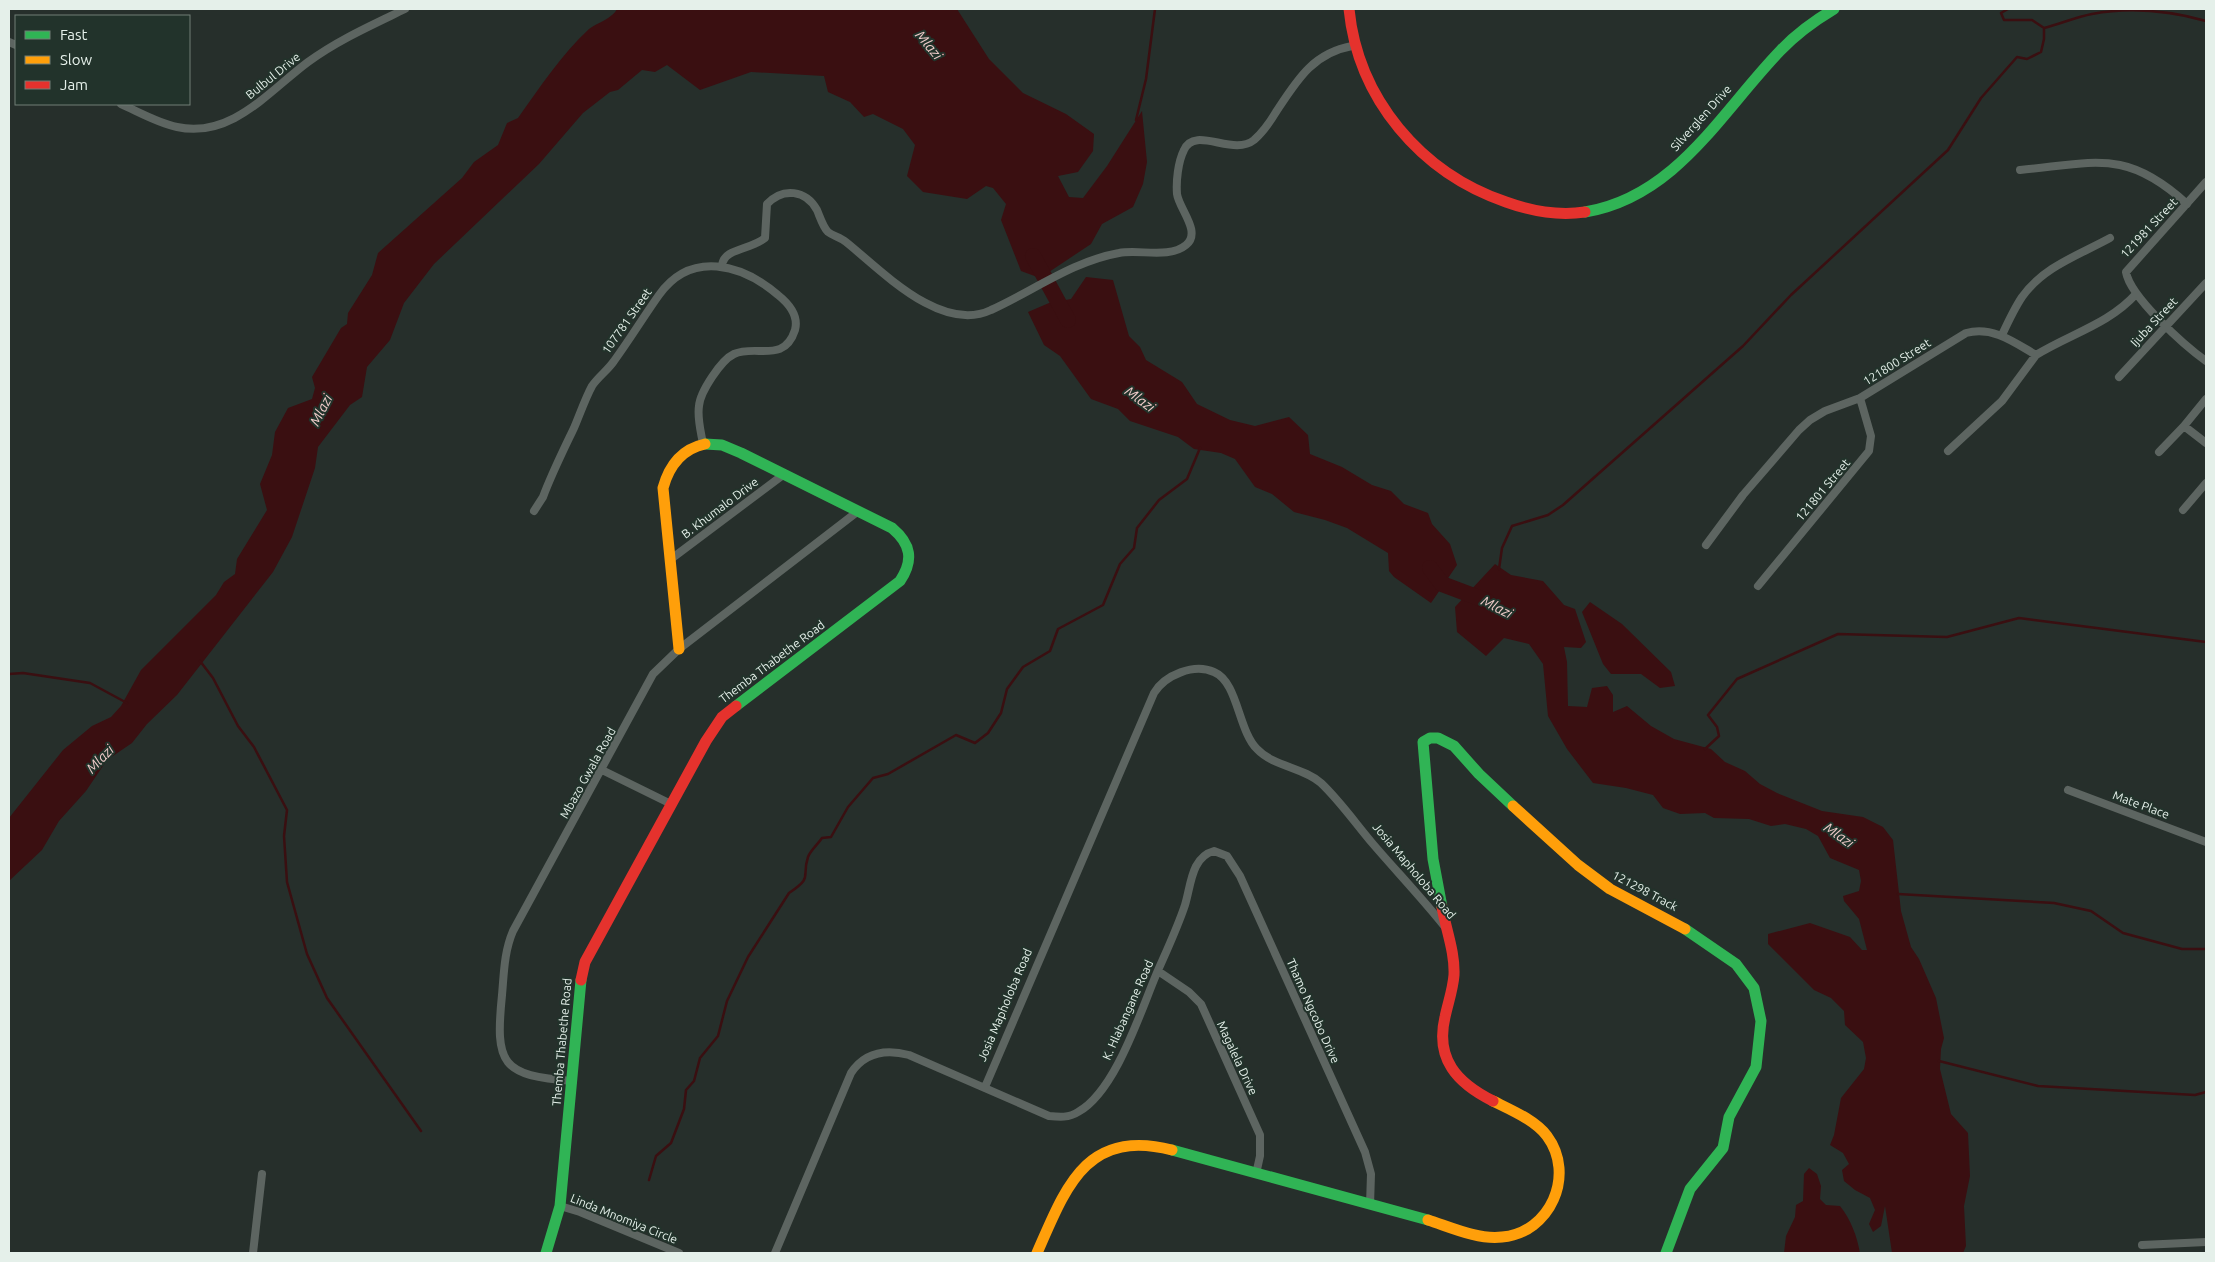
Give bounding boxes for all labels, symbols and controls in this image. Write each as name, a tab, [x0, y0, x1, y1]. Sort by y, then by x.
legend	[15, 15, 190, 105]
text: Fast	[60, 26, 88, 43]
water label: Mlazi	[912, 27, 946, 63]
street label: Bulbul Drive	[243, 50, 302, 101]
text: Slow	[60, 51, 93, 68]
text: Jam	[60, 76, 88, 93]
street label: Silverglen Drive	[1668, 82, 1734, 153]
street label: 121981 Street	[2118, 195, 2180, 260]
street label: 107781 Street	[599, 285, 654, 356]
street label: Ijuba Street	[2128, 294, 2180, 349]
street label: 121800 Street	[1861, 336, 1933, 387]
water label: Mlazi	[1122, 383, 1158, 415]
water label: Mlazi	[306, 391, 336, 428]
street label: 121801 Street	[1793, 456, 1852, 523]
street label: B. Khumalo Drive	[679, 475, 760, 541]
water label: Mlazi	[1479, 592, 1516, 622]
street label: Themba Thabethe Road	[717, 618, 827, 705]
street label: Mbazo Gwala Road	[557, 725, 618, 820]
water label: Mlazi	[83, 741, 118, 776]
street label: Mate Place	[2111, 788, 2171, 821]
water label: Mlazi	[1821, 819, 1857, 851]
street label: Josia Mapholoba Road	[1370, 820, 1458, 921]
street label: 121298 Track	[1610, 868, 1680, 913]
street label: Josia Mapholoba Road	[975, 946, 1034, 1063]
street label: Thamo Ngcobo Drive	[1285, 957, 1342, 1065]
street label: K. Hlabangane Road	[1100, 958, 1155, 1062]
street label: Themba Thabethe Road	[549, 977, 574, 1106]
street label: Magalela Drive	[1215, 1019, 1260, 1097]
street label: Linda Mnomiya Circle	[569, 1191, 680, 1246]

